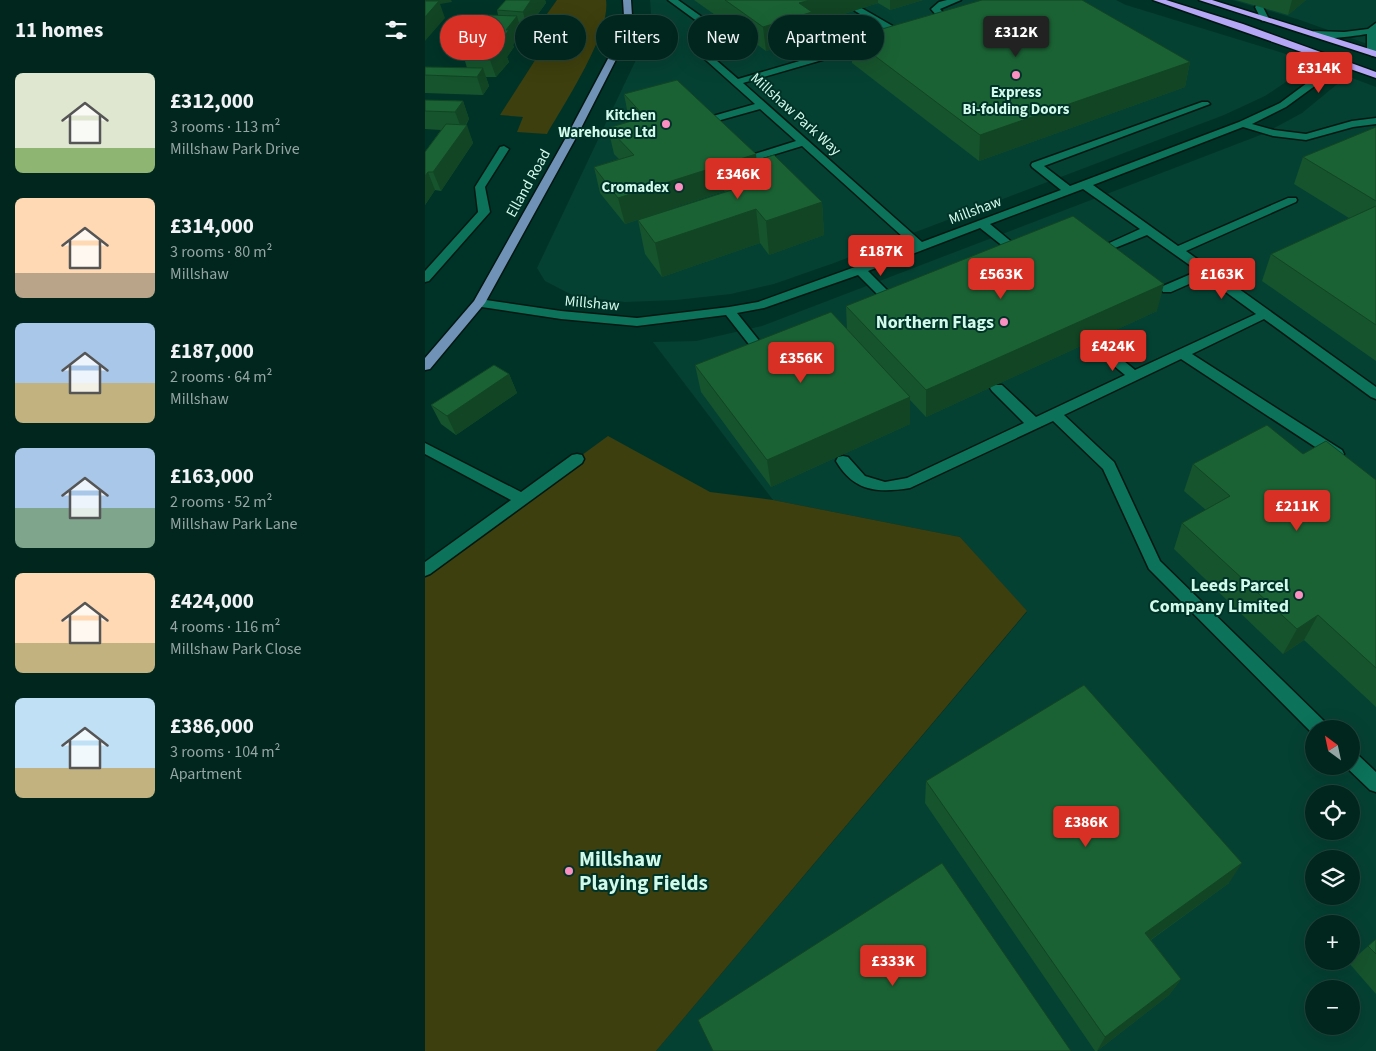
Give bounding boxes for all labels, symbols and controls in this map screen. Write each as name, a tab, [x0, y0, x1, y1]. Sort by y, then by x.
text: 11 homes	[15, 15, 103, 45]
chip: Buy	[440, 15, 505, 60]
chip: Rent	[515, 15, 586, 60]
chip: Filters	[596, 15, 678, 60]
chip: New	[688, 15, 758, 60]
chip: Apartment	[768, 15, 884, 60]
pin: £312K	[981, 15, 1051, 58]
icon: filters	[382, 16, 410, 44]
text: £312K	[994, 21, 1038, 43]
pin: £314K	[1284, 52, 1354, 94]
text: £314K	[1297, 57, 1341, 79]
street label: Millshaw Park Way	[746, 68, 845, 161]
marker: Express Bi-folding Doors	[1010, 69, 1022, 81]
place label: Express Bi-folding Doors	[963, 82, 1070, 120]
text: £312,000	[170, 86, 254, 116]
icon: home	[55, 93, 115, 153]
place label: Kitchen Warehouse Ltd	[558, 105, 656, 143]
text: 3 rooms · 113 m²	[170, 116, 280, 138]
marker: Kitchen Warehouse Ltd	[660, 118, 672, 130]
text: Millshaw Park Drive	[170, 138, 300, 160]
street label: Elland Road	[501, 145, 556, 221]
pin: £346K	[703, 158, 773, 200]
text: £346K	[716, 163, 760, 185]
place label: Cromadex	[602, 177, 669, 198]
marker: Cromadex	[673, 181, 685, 193]
street label: Millshaw	[946, 191, 1005, 230]
text: £314,000	[170, 211, 254, 241]
icon: home	[55, 218, 115, 278]
pin: £187K	[846, 234, 916, 277]
text: £187K	[859, 240, 903, 262]
text: 3 rooms · 80 m²	[170, 241, 272, 263]
pin: £563K	[966, 258, 1036, 300]
pin: £163K	[1187, 258, 1257, 300]
text: Millshaw	[170, 263, 229, 285]
text: £563K	[979, 263, 1023, 285]
text: £163K	[1200, 263, 1244, 285]
street label: Millshaw	[564, 291, 620, 316]
place label: Northern Flags	[876, 310, 994, 335]
marker: Northern Flags	[998, 316, 1010, 328]
pin: £424K	[1078, 330, 1148, 372]
text: £424K	[1091, 335, 1135, 357]
text: £187,000	[170, 336, 254, 366]
pin: £356K	[766, 342, 836, 384]
icon: home	[55, 343, 115, 403]
text: £356K	[779, 347, 823, 369]
text: 2 rooms · 64 m²	[170, 366, 272, 388]
text: Millshaw	[170, 388, 229, 410]
text: £163,000	[170, 461, 254, 491]
icon: home	[55, 468, 115, 528]
pin: £211K	[1262, 490, 1332, 532]
text: 2 rooms · 52 m²	[170, 491, 272, 513]
text: £211K	[1275, 495, 1319, 517]
text: Millshaw Park Lane	[170, 513, 298, 535]
place label: Leeds Parcel Company Limited	[1149, 573, 1289, 619]
text: £424,000	[170, 586, 254, 616]
marker: Leeds Parcel Company Limited	[1293, 589, 1305, 601]
icon: home	[55, 593, 115, 653]
text: 4 rooms · 116 m²	[170, 616, 280, 638]
text: Millshaw Park Close	[170, 638, 302, 660]
text: £386,000	[170, 711, 254, 741]
icon: home	[55, 718, 115, 778]
north arrow	[1305, 720, 1360, 775]
map controls	[1305, 720, 1360, 1035]
text: 3 rooms · 104 m²	[170, 741, 280, 763]
text: Apartment	[170, 763, 242, 785]
button: locate	[1305, 785, 1360, 840]
pin: £386K	[1051, 806, 1121, 848]
text: £386K	[1064, 811, 1108, 833]
place label: Millshaw Playing Fields	[579, 844, 708, 898]
button: layers	[1305, 850, 1360, 905]
marker: Millshaw Playing Fields	[563, 865, 575, 877]
button: +	[1305, 915, 1360, 970]
pin: £333K	[858, 944, 928, 987]
text: £333K	[871, 950, 915, 972]
button: −	[1305, 980, 1360, 1035]

